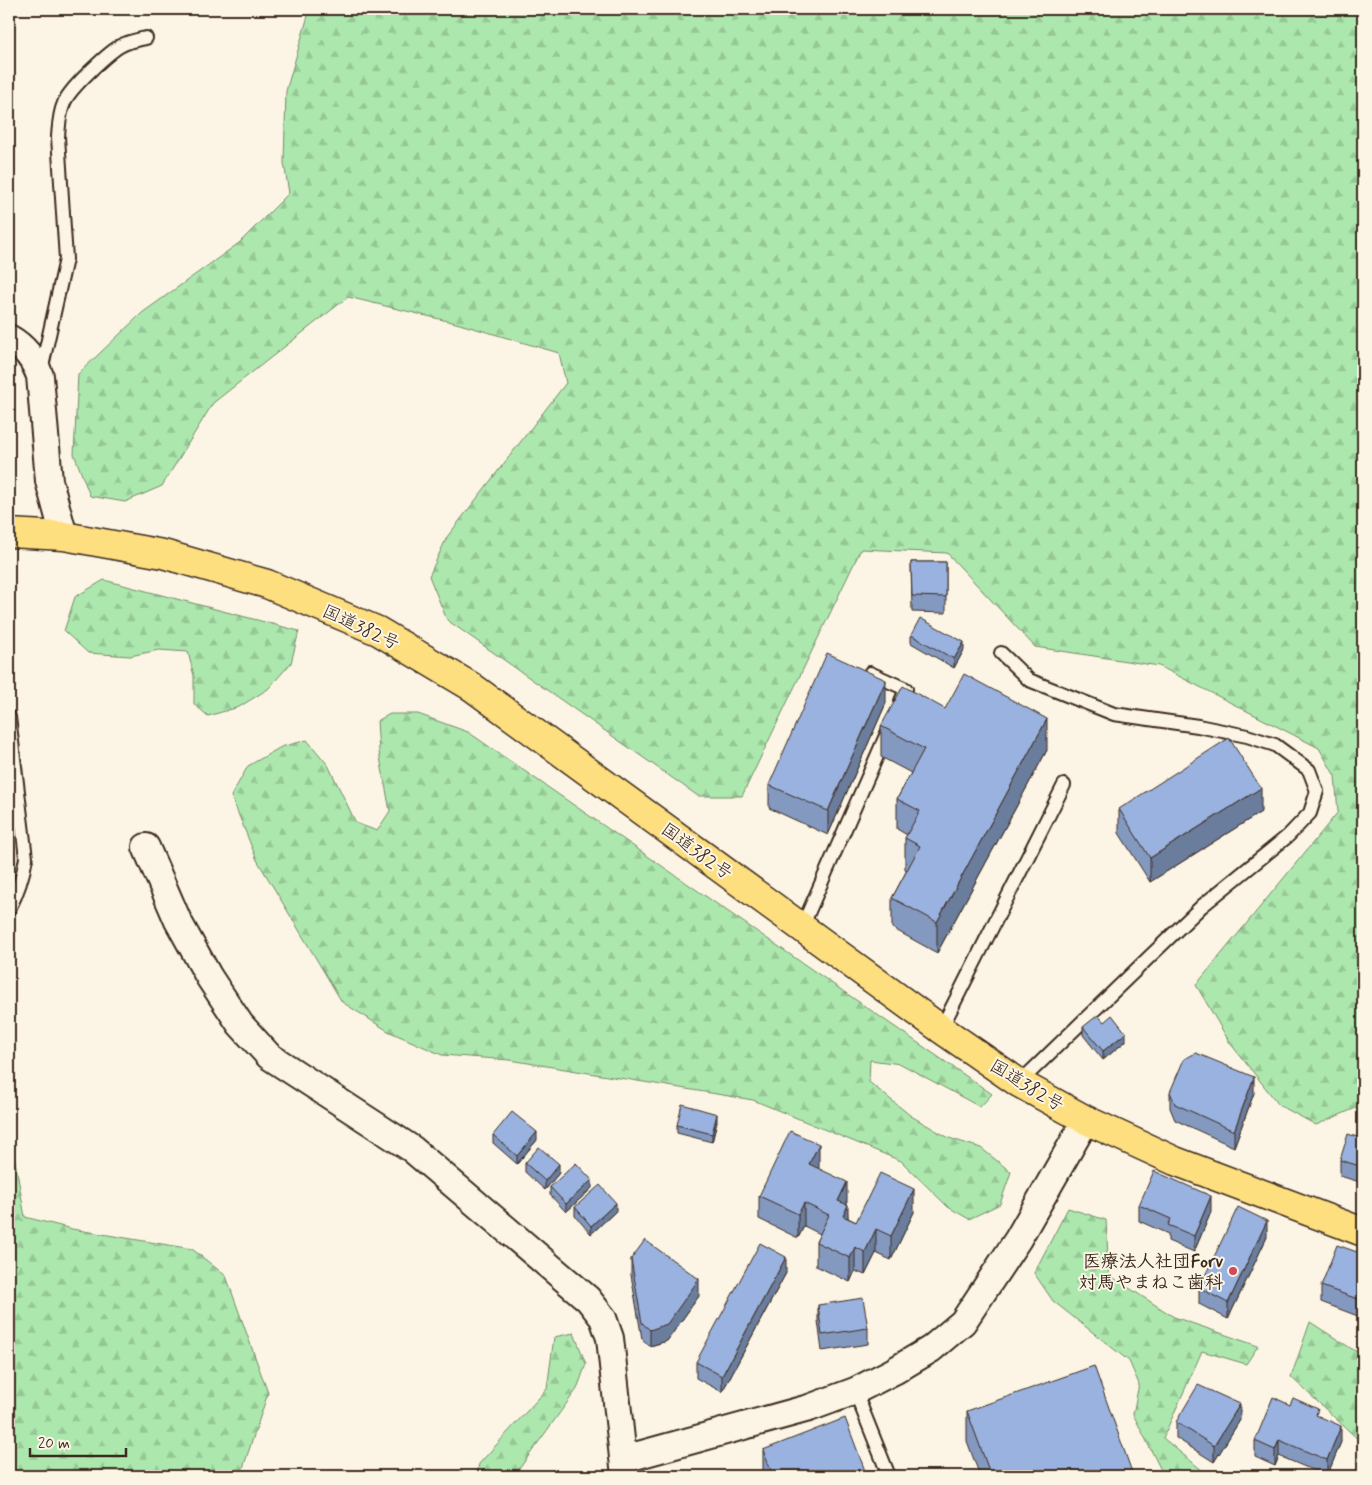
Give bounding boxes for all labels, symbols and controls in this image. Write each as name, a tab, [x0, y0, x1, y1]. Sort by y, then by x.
street label: 国道382号	[318, 600, 403, 656]
street label: 国道382号	[656, 818, 737, 886]
street label: 国道382号	[985, 1054, 1068, 1117]
place label: 医療法人社団Forv 対馬やまねこ歯科	[1079, 1250, 1223, 1295]
marker: 医療法人社団Forv 対馬やまねこ歯科	[1227, 1265, 1239, 1277]
scale bar	[30, 1425, 126, 1457]
text: 20 m	[38, 1434, 70, 1454]

